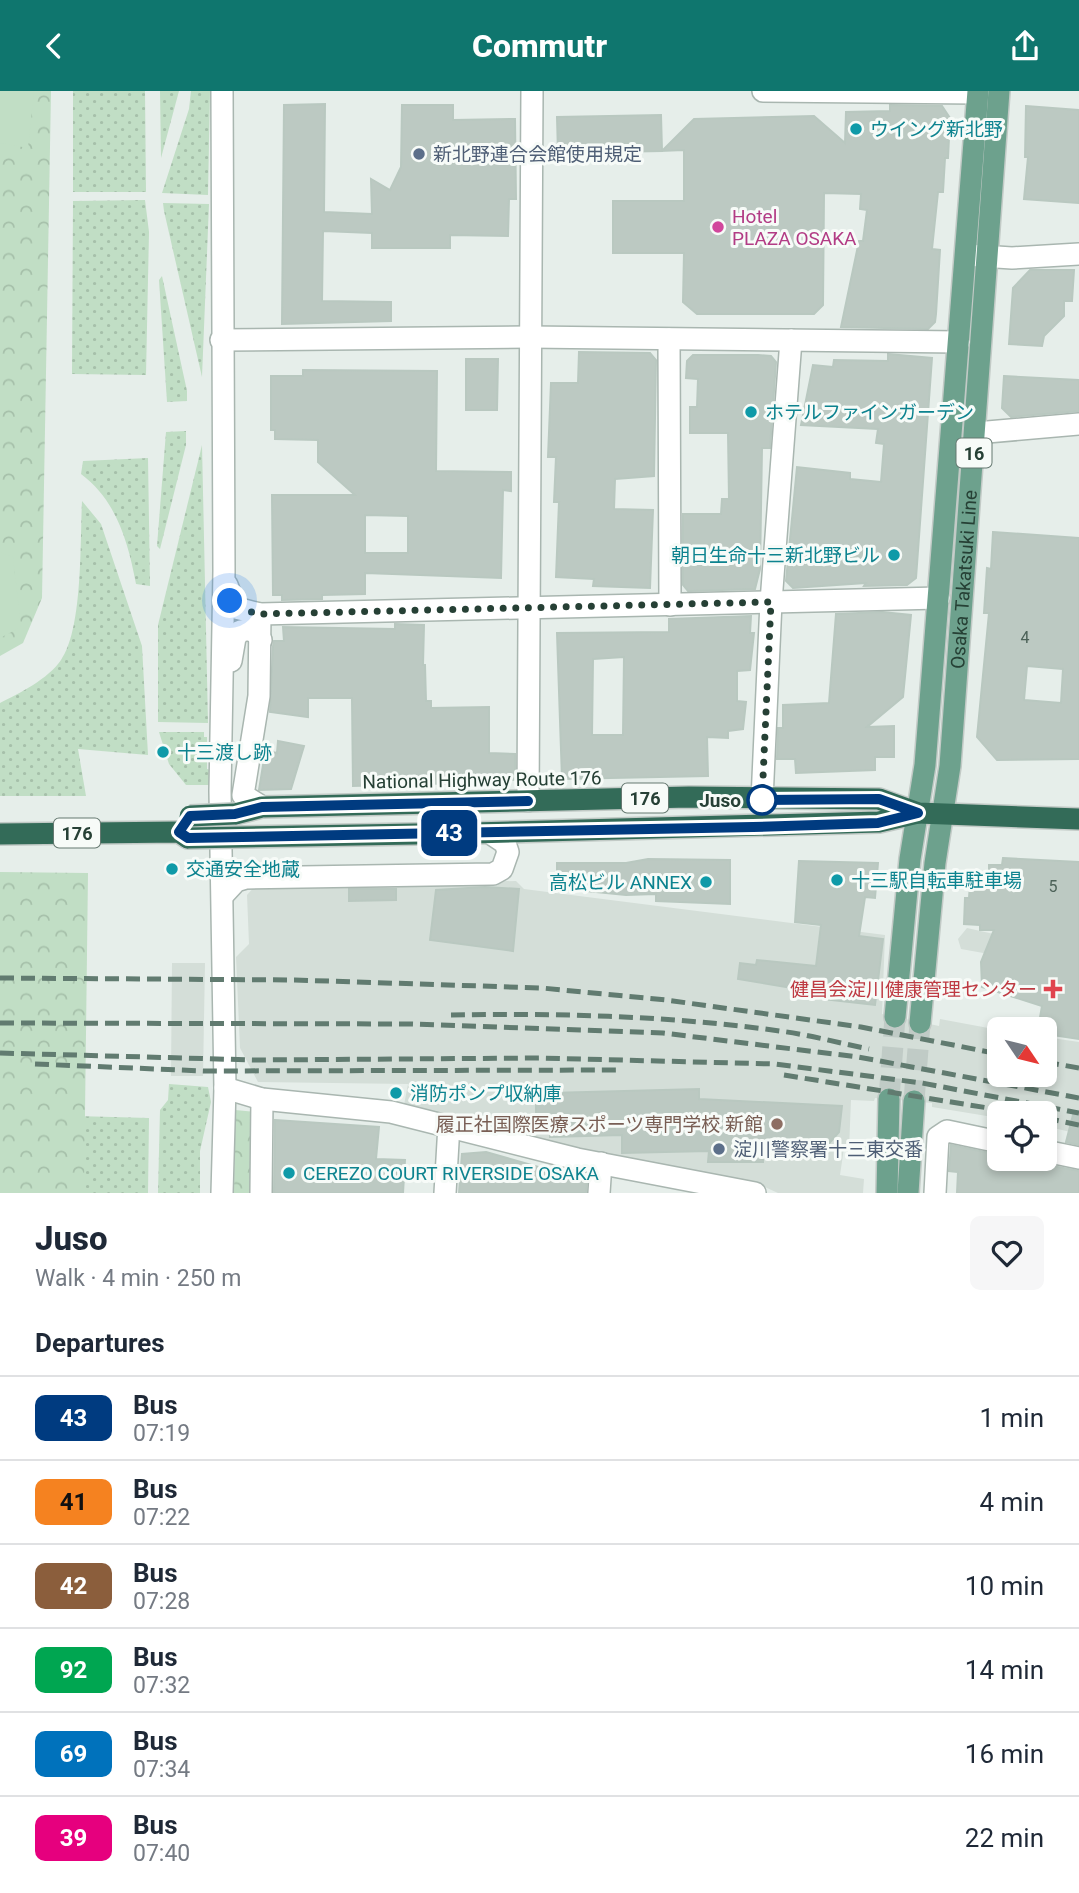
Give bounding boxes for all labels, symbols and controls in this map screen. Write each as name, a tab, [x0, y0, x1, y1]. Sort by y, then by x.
icon: back	[35, 27, 73, 65]
text: Commutr	[472, 27, 607, 65]
icon: share	[1006, 27, 1044, 65]
place label: ウイング新北野	[870, 118, 1003, 141]
marker: ウイング新北野	[848, 121, 864, 137]
place label: 新北野連合会館使用規定	[433, 143, 642, 166]
marker: 新北野連合会館使用規定	[411, 146, 427, 162]
place label: Hotel PLAZA OSAKA	[732, 205, 857, 250]
marker: Hotel PLAZA OSAKA	[710, 219, 726, 235]
place label: ホテルファインガーデン	[765, 401, 974, 424]
marker: ホテルファインガーデン	[743, 404, 759, 420]
road number: 16	[956, 439, 992, 467]
street label: Osaka Takatsuki Line	[946, 489, 982, 670]
place label: 朝日生命十三新北野ビル	[671, 544, 880, 567]
marker: 朝日生命十三新北野ビル	[886, 547, 902, 563]
your location	[212, 583, 247, 618]
house number: 4	[1021, 628, 1030, 647]
place label: 十三渡し跡	[177, 741, 272, 764]
marker: 十三渡し跡	[155, 744, 171, 760]
street label: National Highway Route 176	[362, 766, 602, 794]
road number: 176	[622, 783, 668, 813]
marker: Juso	[747, 785, 777, 815]
place label: Juso	[699, 789, 741, 812]
line badge: 43	[418, 810, 480, 856]
road number: 176	[54, 819, 100, 847]
text: 43	[435, 819, 463, 847]
place label: 交通安全地蔵	[186, 858, 300, 881]
marker: 交通安全地蔵	[164, 861, 180, 877]
place label: 十三駅自転車駐車場	[851, 869, 1022, 892]
place label: 高松ビル ANNEX	[549, 871, 692, 894]
marker: 十三駅自転車駐車場	[829, 872, 845, 888]
marker: 高松ビル ANNEX	[698, 874, 714, 890]
house number: 5	[1049, 877, 1058, 896]
place label: 健昌会淀川健康管理センター	[790, 978, 1037, 1001]
marker: 健昌会淀川健康管理センター	[1043, 979, 1063, 999]
north arrow	[987, 1017, 1057, 1087]
map controls	[987, 1017, 1057, 1171]
place label: 消防ポンプ収納庫	[410, 1082, 561, 1105]
marker: 消防ポンプ収納庫	[388, 1085, 404, 1101]
button: locate	[987, 1101, 1057, 1171]
place label: 履正社国際医療スポーツ専門学校 新館	[436, 1113, 763, 1136]
marker: 履正社国際医療スポーツ専門学校 新館	[769, 1116, 785, 1132]
place label: 淀川警察署十三東交番	[733, 1138, 923, 1161]
marker: 淀川警察署十三東交番	[711, 1141, 727, 1157]
place label: CEREZO COURT RIVERSIDE OSAKA	[303, 1162, 600, 1185]
marker: CEREZO COURT RIVERSIDE OSAKA	[281, 1165, 297, 1181]
button: heart	[970, 1216, 1044, 1290]
text: Juso	[35, 1219, 108, 1258]
text: Walk · 4 min · 250 m	[35, 1265, 241, 1292]
text: Departures	[35, 1328, 165, 1358]
text: Bus	[133, 1390, 178, 1420]
text: 1 min	[979, 1403, 1044, 1433]
text: 43	[60, 1404, 87, 1432]
text: 07:19	[133, 1420, 190, 1447]
text: Bus	[133, 1474, 178, 1504]
text: 4 min	[979, 1487, 1044, 1517]
text: 41	[60, 1488, 87, 1516]
text: 07:22	[133, 1504, 190, 1531]
text: Bus	[133, 1558, 178, 1588]
text: 10 min	[965, 1571, 1044, 1601]
text: 42	[60, 1572, 87, 1600]
text: 07:28	[133, 1588, 190, 1615]
text: Bus	[133, 1642, 178, 1672]
text: 14 min	[965, 1655, 1044, 1685]
text: 92	[60, 1656, 87, 1684]
text: 07:32	[133, 1672, 190, 1699]
text: Bus	[133, 1726, 178, 1756]
text: 16 min	[965, 1739, 1044, 1769]
text: 69	[60, 1740, 87, 1768]
text: 07:34	[133, 1756, 190, 1783]
text: Bus	[133, 1810, 178, 1840]
text: 22 min	[965, 1823, 1044, 1853]
text: 39	[60, 1824, 87, 1852]
text: 07:40	[133, 1840, 190, 1867]

